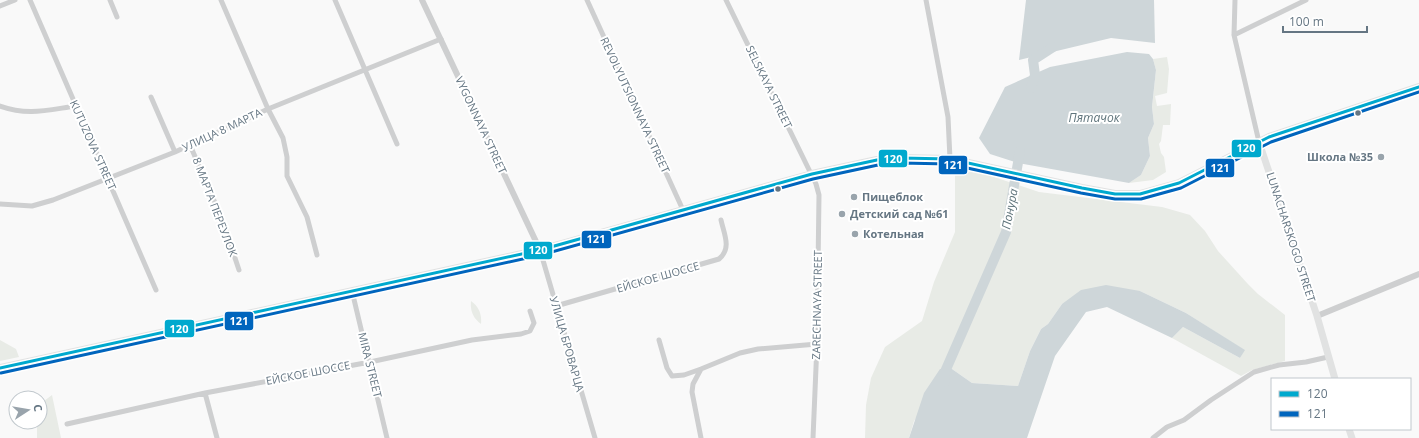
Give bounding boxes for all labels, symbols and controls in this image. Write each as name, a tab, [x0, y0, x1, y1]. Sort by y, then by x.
scale bar	[1283, 8, 1367, 34]
text: 100 m	[1289, 13, 1324, 30]
street label: REVOLYUTSIONNAYA STREET	[597, 34, 674, 175]
street label: SELSKAYA STREET	[743, 43, 796, 131]
street label: VYGONNAYA STREET	[452, 74, 511, 176]
street label: KUTUZOVA STREET	[67, 97, 120, 192]
street label: УЛИЦА 8 МАРТА	[179, 104, 264, 155]
unlabelled marker	[1353, 108, 1363, 118]
water label: Пятачок	[1069, 109, 1121, 126]
line badge: 120	[1231, 139, 1262, 158]
text: 120	[1237, 140, 1255, 155]
line badge: 120	[878, 149, 908, 168]
place label: Школа №35	[1307, 149, 1373, 164]
text: 120	[884, 151, 902, 166]
marker: Школа №35	[1376, 152, 1386, 162]
street label: 8 МАРТА ПЕРЕУЛОК	[190, 155, 241, 259]
line badge: 121	[938, 155, 968, 175]
text: 121	[944, 157, 962, 172]
line badge: 121	[1205, 158, 1235, 178]
text: 121	[1211, 160, 1229, 175]
street label: LUNACHARSKOGO STREET	[1263, 170, 1320, 304]
unlabelled marker	[773, 184, 783, 194]
water label: Понура	[997, 187, 1022, 231]
place label: Пищеблок	[862, 189, 923, 204]
marker: Пищеблок	[849, 192, 859, 202]
place label: Детский сад №61	[850, 206, 949, 221]
marker: Детский сад №61	[837, 209, 847, 219]
place label: Котельная	[863, 226, 924, 241]
marker: Котельная	[850, 229, 860, 239]
line badge: 121	[581, 230, 612, 249]
text: 121	[587, 231, 605, 246]
line badge: 120	[523, 241, 553, 260]
text: 120	[529, 242, 547, 257]
street label: ZARECHNAYA STREET	[808, 250, 825, 360]
street label: ЕЙСКОЕ ШОССЕ	[615, 258, 701, 296]
street label: УЛИЦА БРОВАРЦА	[547, 294, 588, 393]
line badge: 121	[224, 311, 254, 331]
text: 121	[230, 313, 248, 328]
line badge: 120	[164, 319, 195, 338]
text: 120	[170, 321, 188, 336]
street label: MIRA STREET	[355, 331, 386, 399]
street label: ЕЙСКОЕ ШОССЕ	[265, 357, 351, 388]
legend	[1271, 378, 1411, 430]
text: 120	[1307, 385, 1328, 402]
north arrow	[8, 390, 48, 430]
text: С	[30, 403, 46, 413]
text: 121	[1307, 405, 1328, 422]

